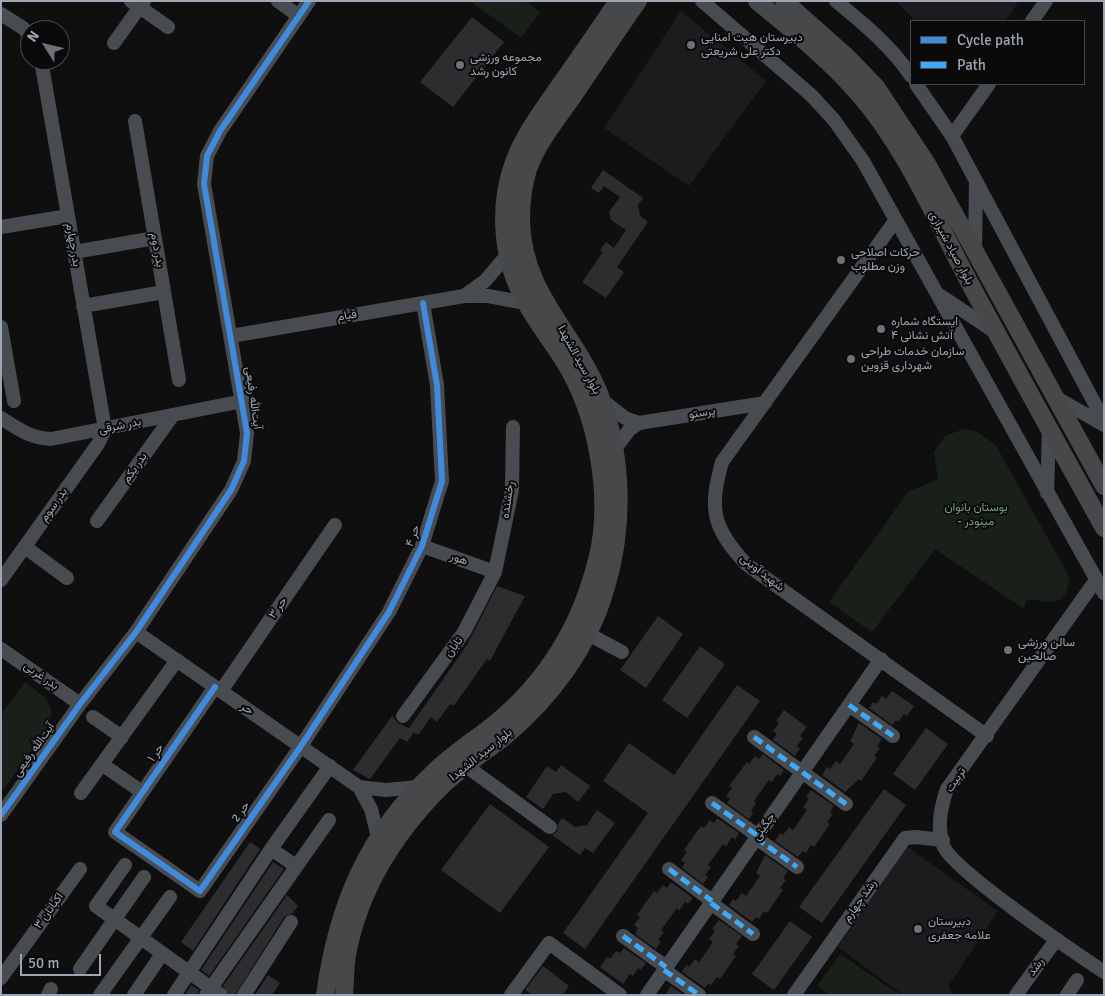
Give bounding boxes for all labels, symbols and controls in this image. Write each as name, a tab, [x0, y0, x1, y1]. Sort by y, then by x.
north arrow	[20, 20, 70, 70]
legend	[910, 20, 1085, 85]
text: N	[24, 28, 43, 45]
place label: دبیرستان هیت امنایی دکتر علی شریعتی	[701, 31, 803, 59]
text: Cycle path	[957, 31, 1024, 49]
marker: دبیرستان هیت امنایی دکتر علی شریعتی	[685, 39, 697, 51]
place label: مجموعه ورزشی کانون رشد	[470, 51, 542, 79]
text: Path	[957, 56, 986, 74]
marker: مجموعه ورزشی کانون رشد	[454, 59, 466, 71]
street label: بلوار صیاد شیرازی	[926, 209, 976, 287]
street label: بدر چهارم	[62, 222, 84, 268]
street label: بدر دوم	[147, 232, 167, 268]
place label: حرکات اصلاحی وزن مطلوب	[851, 246, 920, 274]
marker: حرکات اصلاحی وزن مطلوب	[835, 254, 847, 266]
street label: قیام	[336, 307, 358, 325]
place label: ایستگاه شماره ۴ آتش نشانی	[891, 315, 958, 343]
street label: بلوار سید الشهدا	[554, 323, 604, 397]
marker: ایستگاه شماره ۴ آتش نشانی	[875, 323, 887, 335]
place label: سازمان خدمات طراحی شهرداری قزوین	[861, 345, 964, 373]
marker: سازمان خدمات طراحی شهرداری قزوین	[845, 353, 857, 365]
street label: آیت‌الله رفیعی	[241, 366, 265, 430]
street label: پرستو	[688, 404, 716, 422]
street label: بدر شرقی	[97, 415, 143, 437]
street label: بدر یکم	[119, 450, 151, 486]
street label: رخشنده	[498, 481, 518, 519]
street label: بدر سوم	[37, 485, 71, 525]
park label: بوستان بانوان - مینودر	[944, 501, 1008, 529]
street label: حر ۴	[402, 523, 424, 549]
street label: هور	[448, 549, 470, 569]
street label: شهید آوینی	[737, 551, 787, 595]
street label: حر ۳	[265, 594, 291, 622]
street label: تابان	[442, 634, 466, 660]
place label: سالن ورزشی صالحین	[1018, 636, 1075, 664]
marker: سالن ورزشی صالحین	[1002, 644, 1014, 656]
street label: بدر غربی	[21, 659, 61, 693]
street label: حر	[238, 699, 256, 719]
street label: آیت‌الله رفیعی	[10, 720, 58, 780]
street label: بلوار سید الشهدا	[447, 725, 515, 785]
street label: حر ۱	[145, 741, 167, 765]
street label: تربیت	[943, 765, 969, 795]
street label: حر 2	[229, 799, 253, 825]
street label: چگینی	[749, 810, 779, 844]
street label: رشد چهارم	[840, 877, 880, 925]
street label: اکباتان ۳	[31, 890, 67, 932]
place label: دبیرستان علامه جعفری	[928, 915, 991, 943]
marker: دبیرستان علامه جعفری	[912, 923, 924, 935]
scale bar	[22, 944, 104, 976]
text: 50 m	[28, 954, 59, 972]
street label: رشد	[1025, 955, 1047, 979]

